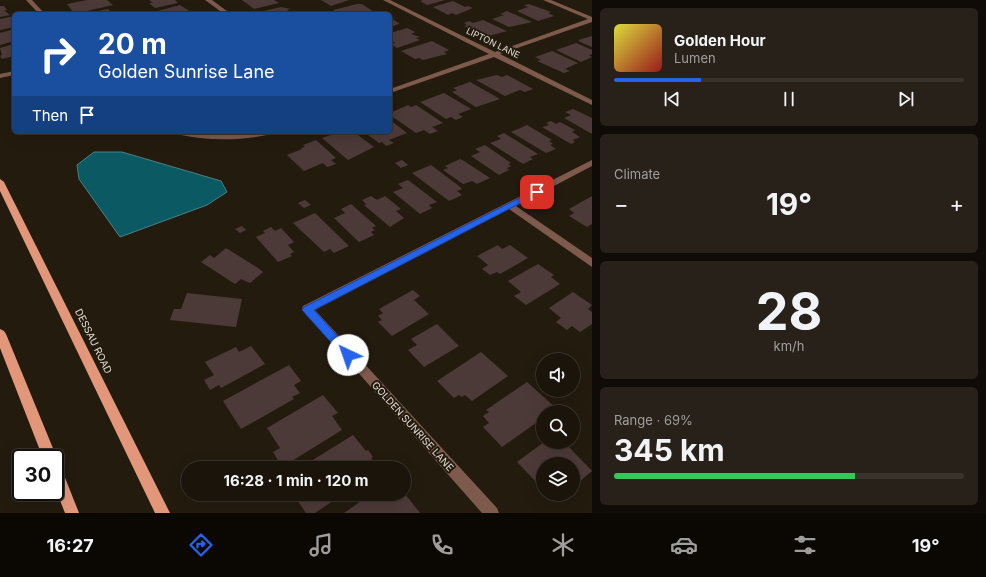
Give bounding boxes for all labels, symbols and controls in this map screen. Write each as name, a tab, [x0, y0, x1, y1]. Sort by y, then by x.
street label: LIPTON LANE	[465, 25, 522, 60]
text: 20 m	[98, 27, 167, 61]
icon: right	[32, 28, 84, 80]
text: Golden Hour	[674, 31, 766, 50]
text: Lumen	[674, 50, 716, 66]
text: Golden Sunrise Lane	[98, 61, 275, 82]
icon: previous	[661, 88, 683, 110]
icon: pause	[778, 88, 800, 110]
icon: next	[895, 88, 917, 110]
icon: arrive	[76, 104, 98, 126]
text: Then	[32, 106, 68, 125]
text: Climate	[614, 166, 660, 182]
pin	[520, 175, 554, 209]
icon: arrive	[526, 181, 548, 203]
text: 19°	[766, 186, 812, 222]
text: −	[614, 191, 629, 217]
text: +	[949, 191, 964, 217]
text: 28	[756, 280, 822, 343]
street label: DESSAU ROAD	[73, 307, 115, 375]
position arrow	[327, 334, 369, 376]
text: km/h	[774, 338, 804, 354]
map controls	[536, 353, 580, 501]
button: sound	[536, 353, 580, 397]
street label: GOLDEN SUNRISE LANE	[370, 379, 456, 473]
button: search	[536, 405, 580, 449]
text: Range · 69%	[614, 412, 693, 428]
text: 345 km	[614, 432, 725, 468]
speed limit sign: 30	[12, 449, 64, 501]
button: layers	[536, 457, 580, 501]
text: 16:28 · 1 min · 120 m	[223, 471, 369, 490]
icon: directions	[187, 531, 215, 559]
icon: music	[307, 531, 335, 559]
icon: phone	[428, 531, 456, 559]
icon: climate	[549, 531, 577, 559]
icon: car	[670, 531, 698, 559]
icon: filters	[791, 531, 819, 559]
text: 16:27	[46, 535, 94, 556]
text: 19°	[912, 535, 939, 556]

